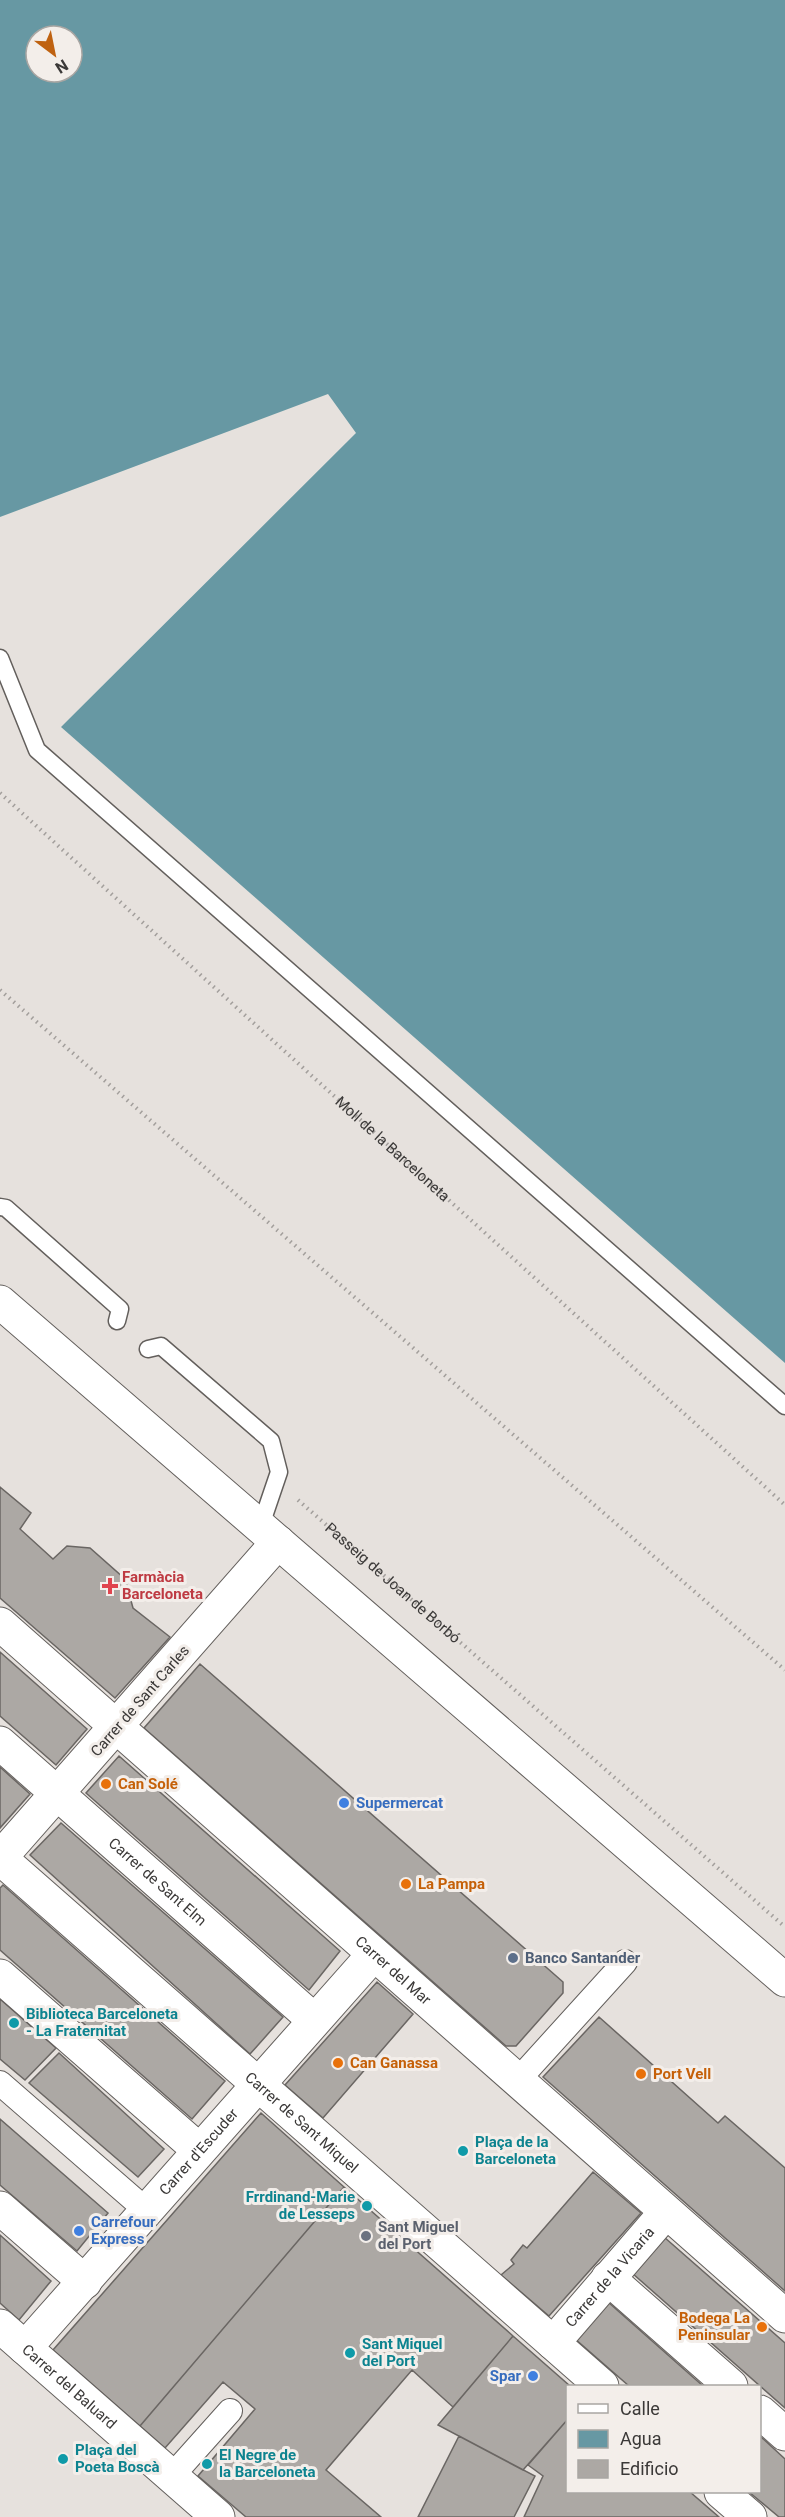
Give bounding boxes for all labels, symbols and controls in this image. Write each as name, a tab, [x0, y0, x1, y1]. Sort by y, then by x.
north arrow	[24, 24, 84, 84]
text: N	[52, 55, 72, 77]
street label: Moll de la Barceloneta	[332, 1093, 454, 1206]
street label: Passeig de Joan de Borbó	[321, 1519, 464, 1647]
place label: Farmàcia Barceloneta	[122, 1568, 203, 1603]
marker: Farmàcia Barceloneta	[103, 1579, 117, 1593]
street label: Carrer de Sant Carles	[87, 1642, 193, 1760]
place label: Can Solé	[118, 1775, 178, 1793]
marker: Can Solé	[99, 1777, 113, 1791]
place label: Supermercat	[356, 1794, 443, 1812]
marker: Supermercat	[337, 1796, 351, 1810]
street label: Carrer de Sant Elm	[105, 1834, 210, 1930]
place label: La Pampa	[418, 1875, 485, 1893]
marker: La Pampa	[399, 1877, 413, 1891]
street label: Carrer del Mar	[351, 1932, 435, 2009]
place label: Banco Santander	[525, 1949, 641, 1967]
marker: Banco Santander	[506, 1951, 520, 1965]
place label: Biblioteca Barceloneta - La Fraternitat	[26, 2005, 178, 2040]
marker: Biblioteca Barceloneta - La Fraternitat	[7, 2016, 21, 2030]
place label: Can Ganassa	[350, 2054, 438, 2072]
marker: Can Ganassa	[331, 2056, 345, 2070]
place label: Port Vell	[653, 2065, 711, 2083]
marker: Port Vell	[634, 2067, 648, 2081]
street label: Carrer de Sant Miquel	[241, 2068, 362, 2177]
street label: Carrer d'Escuder	[156, 2105, 242, 2199]
place label: Plaça de la Barceloneta	[475, 2133, 556, 2168]
marker: Plaça de la Barceloneta	[456, 2144, 470, 2158]
place label: Frrdinand-Marie de Lesseps	[246, 2188, 355, 2223]
marker: Frrdinand-Marie de Lesseps	[360, 2199, 374, 2213]
place label: Carrefour Express	[91, 2213, 156, 2248]
place label: Sant Miguel del Port	[378, 2218, 459, 2253]
street label: Carrer de la Vicaria	[562, 2223, 658, 2331]
marker: Carrefour Express	[72, 2224, 86, 2238]
marker: Sant Miguel del Port	[359, 2229, 373, 2243]
place label: Bodega La Peninsular	[678, 2309, 751, 2344]
marker: Bodega La Peninsular	[755, 2320, 769, 2334]
place label: Sant Miquel del Port	[362, 2335, 443, 2370]
street label: Carrer del Baluard	[18, 2340, 120, 2433]
marker: Sant Miquel del Port	[343, 2346, 357, 2360]
place label: Spar	[490, 2367, 521, 2385]
marker: Spar	[526, 2369, 540, 2383]
legend	[566, 2385, 761, 2493]
text: Calle	[620, 2398, 660, 2419]
text: Agua	[620, 2428, 662, 2449]
place label: Plaça del Poeta Boscà	[75, 2441, 160, 2476]
place label: El Negre de la Barceloneta	[219, 2446, 316, 2481]
marker: Plaça del Poeta Boscà	[56, 2452, 70, 2466]
marker: El Negre de la Barceloneta	[200, 2457, 214, 2471]
text: Edificio	[620, 2458, 679, 2479]

